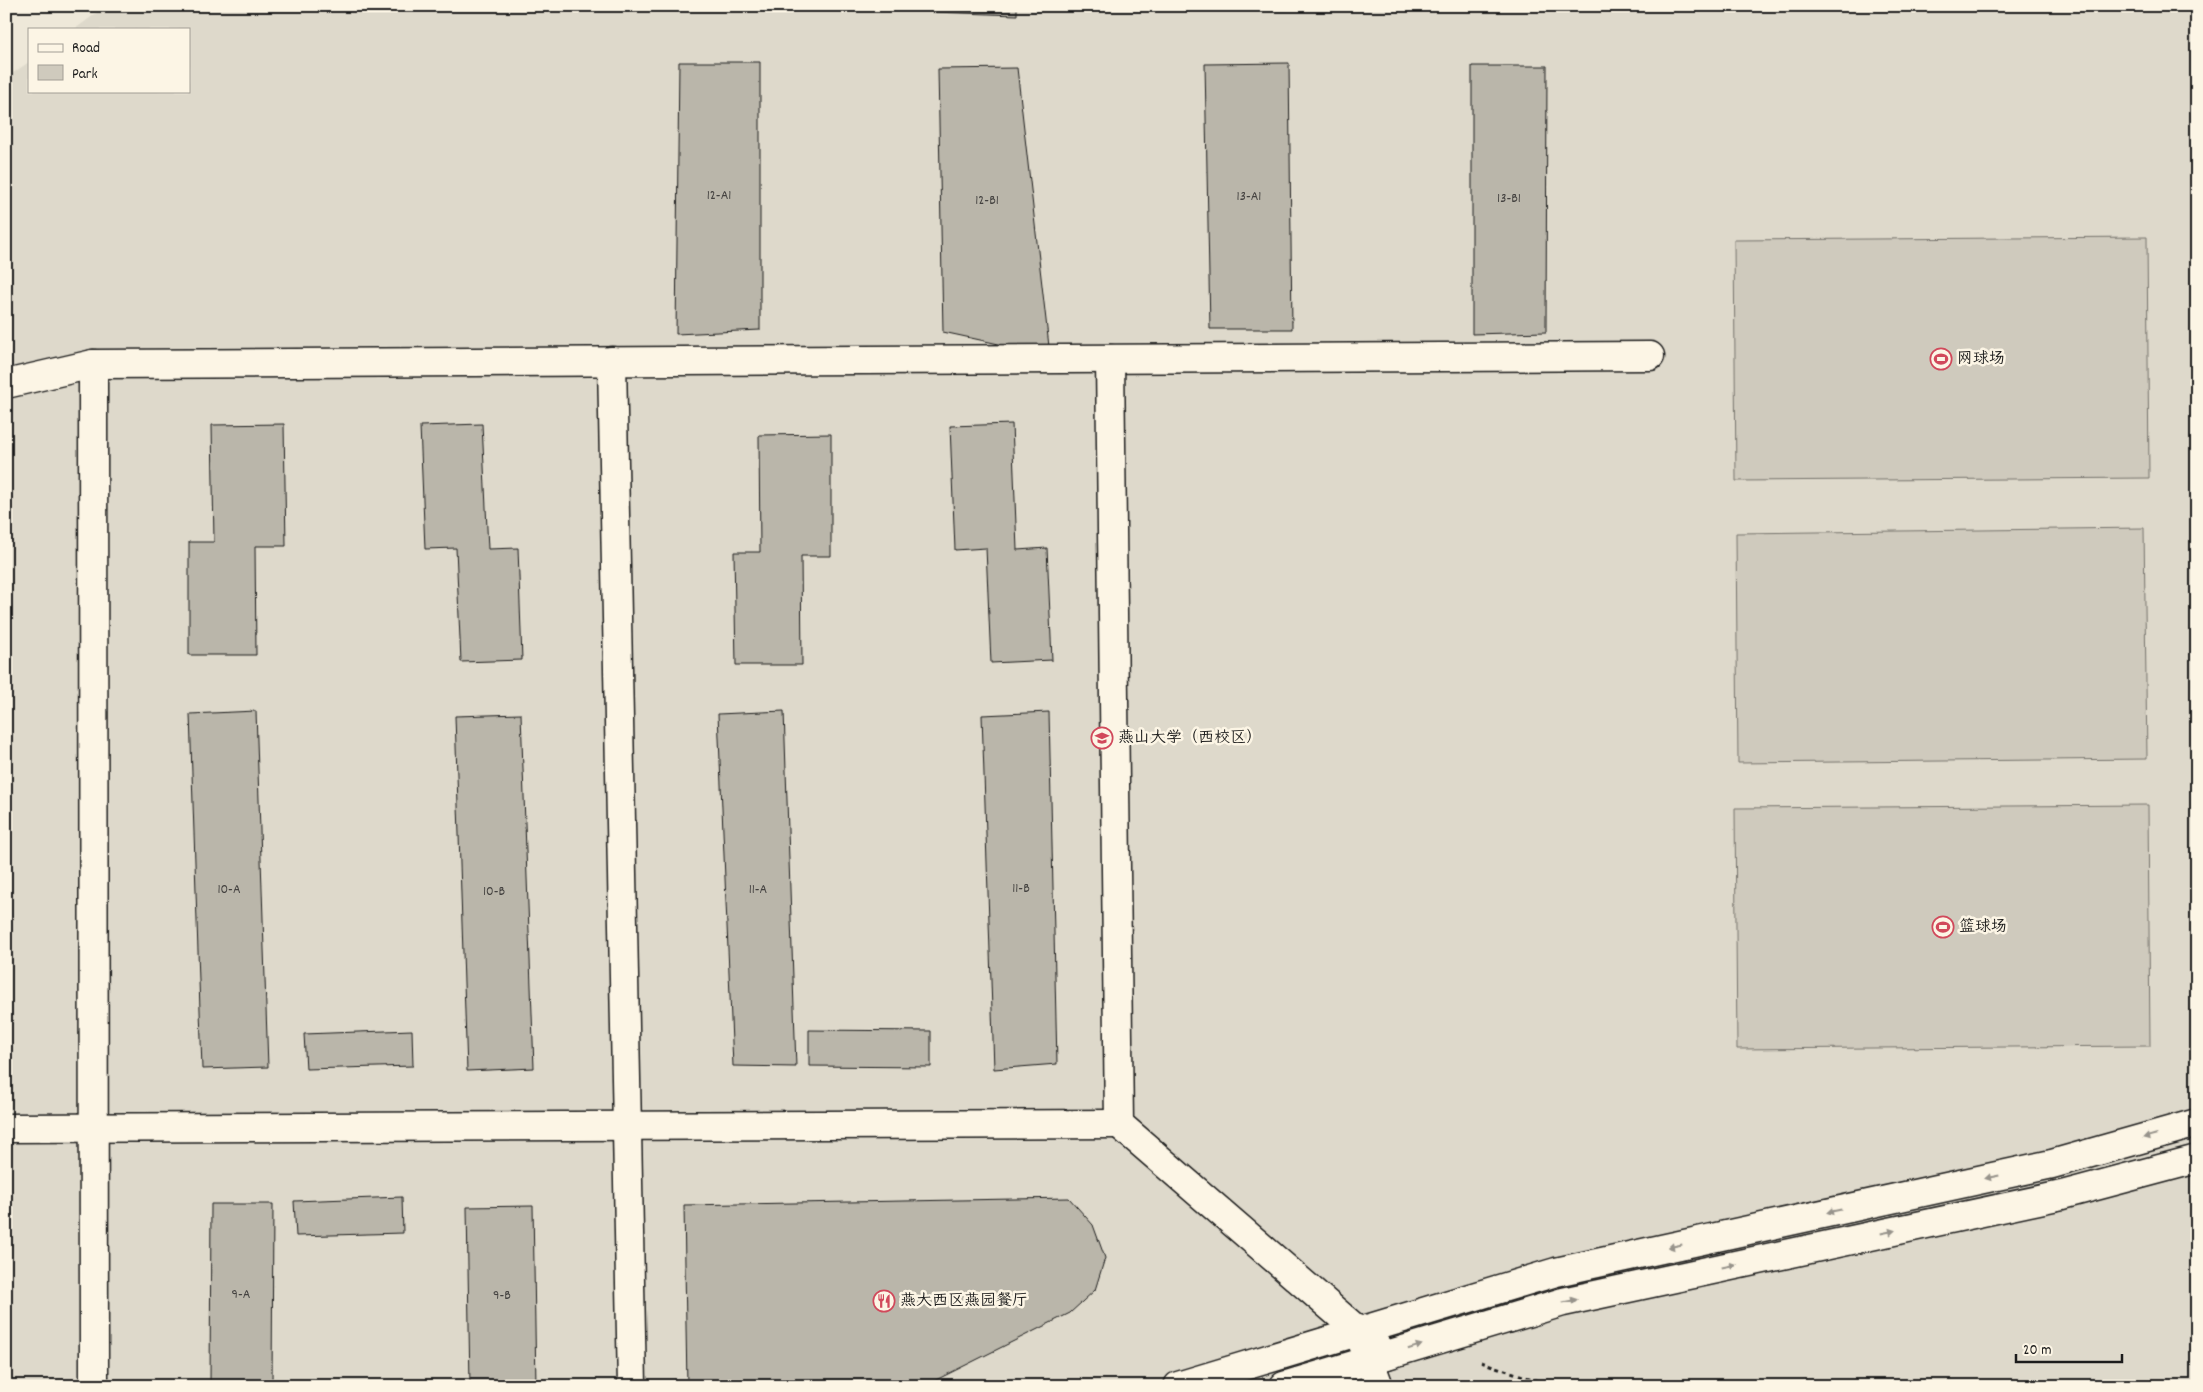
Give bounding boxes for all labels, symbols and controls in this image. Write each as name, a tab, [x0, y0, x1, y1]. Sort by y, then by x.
legend	[28, 28, 190, 92]
text: Road	[72, 38, 100, 60]
text: Park	[72, 64, 98, 86]
house number: 12-A1	[707, 186, 731, 206]
house number: 13-A1	[1237, 187, 1261, 207]
house number: 13-B1	[1497, 189, 1521, 209]
house number: 12-B1	[975, 191, 999, 211]
sports icon: 网球场	[1929, 347, 1953, 371]
place label: 网球场	[1957, 348, 2005, 371]
school or university icon: 燕山大学（西校区）	[1090, 726, 1114, 750]
place label: 燕山大学（西校区）	[1118, 727, 1262, 750]
house number: 11-B	[1012, 879, 1030, 899]
house number: 10-A	[217, 880, 241, 900]
house number: 11-A	[749, 880, 768, 900]
house number: 10-B	[483, 882, 505, 902]
sports icon: 篮球场	[1931, 915, 1955, 939]
place label: 篮球场	[1959, 916, 2007, 939]
one-way arrow	[2142, 1133, 2157, 1141]
one-way arrow	[1985, 1173, 2000, 1181]
one-way arrow	[1826, 1207, 1841, 1215]
one-way arrow	[1881, 1228, 1896, 1236]
one-way arrow	[1667, 1242, 1682, 1250]
one-way arrow	[1722, 1262, 1737, 1270]
house number: 9-A	[232, 1285, 251, 1305]
house number: 9-B	[493, 1286, 511, 1306]
restaurant icon: 燕大西区燕园餐厅	[872, 1289, 896, 1313]
place label: 燕大西区燕园餐厅	[900, 1290, 1028, 1313]
one-way arrow	[1563, 1296, 1579, 1304]
scale bar	[2016, 1332, 2122, 1364]
text: 20 m	[2023, 1340, 2051, 1362]
one-way arrow	[1407, 1342, 1422, 1350]

